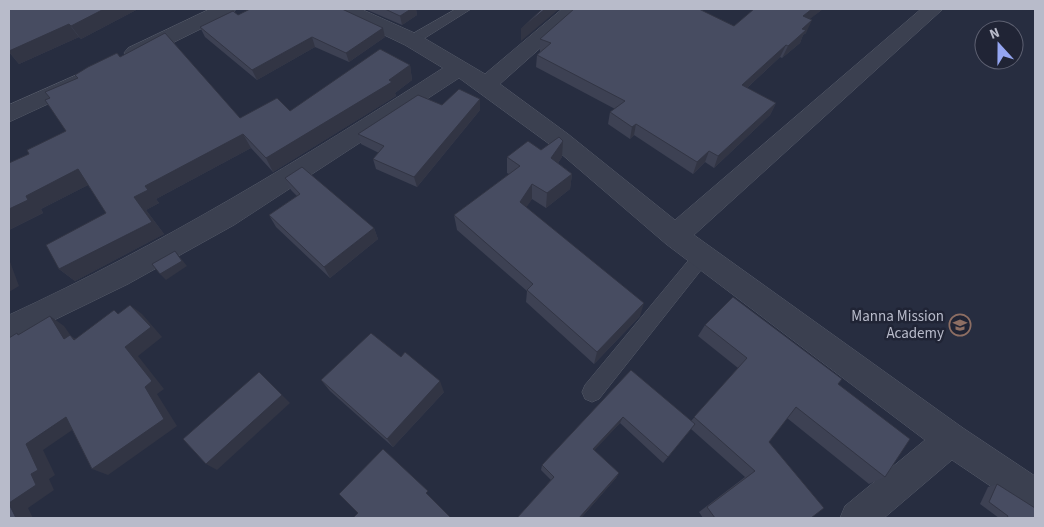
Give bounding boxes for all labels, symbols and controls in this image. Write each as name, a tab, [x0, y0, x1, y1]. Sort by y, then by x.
north arrow	[974, 20, 1024, 70]
text: N	[987, 23, 1003, 45]
place label: Manna Mission Academy	[851, 306, 944, 344]
school or university icon: Manna Mission Academy	[948, 313, 972, 337]

